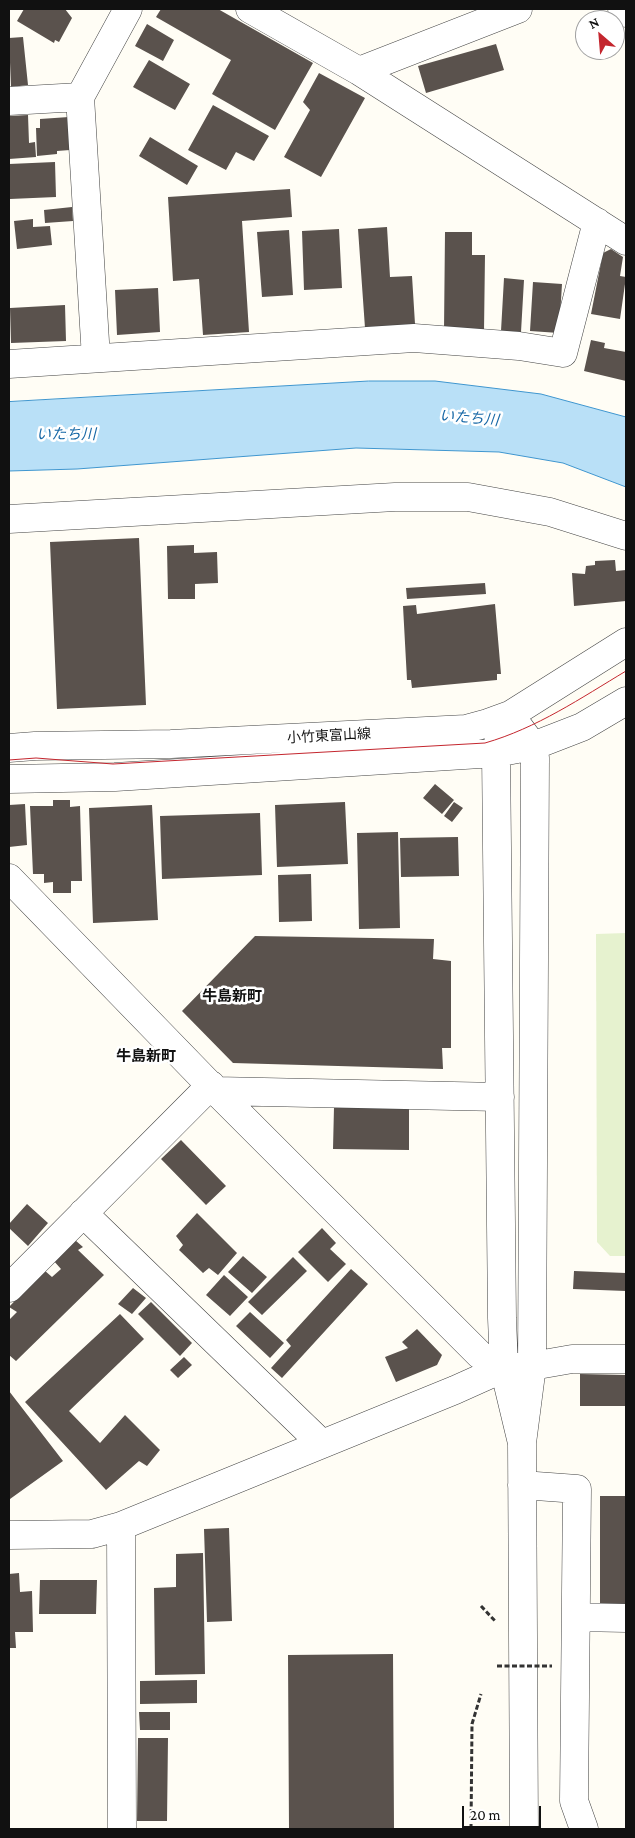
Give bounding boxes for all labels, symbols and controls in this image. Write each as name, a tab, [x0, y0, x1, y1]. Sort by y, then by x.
north arrow	[575, 10, 625, 60]
text: N	[586, 13, 602, 32]
water label: いたち川	[438, 406, 500, 430]
water label: いたち川	[36, 425, 96, 443]
street label: 小竹東富山線	[287, 725, 371, 747]
district label: 牛島新町	[202, 987, 262, 1005]
district label: 牛島新町	[116, 1047, 176, 1065]
scale bar	[465, 1796, 544, 1828]
text: 20 m	[470, 1807, 501, 1823]

